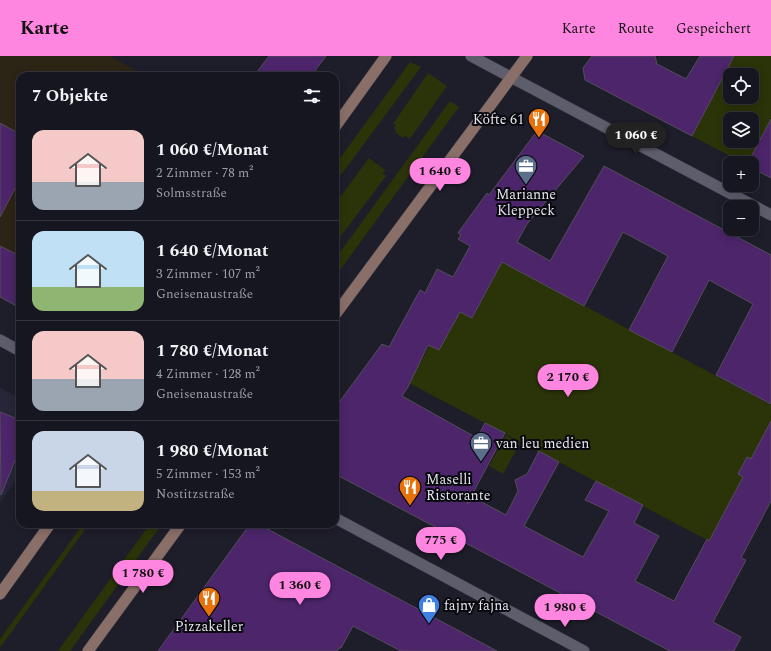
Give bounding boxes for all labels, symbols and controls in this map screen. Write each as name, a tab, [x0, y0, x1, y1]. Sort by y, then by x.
text: Karte	[20, 14, 69, 43]
text: Karte	[562, 18, 596, 39]
text: Route	[618, 18, 654, 39]
text: Gespeichert	[676, 18, 751, 39]
map controls	[723, 68, 759, 236]
button: locate	[723, 68, 759, 104]
text: 7 Objekte	[32, 83, 108, 109]
icon: filters	[301, 85, 323, 107]
restaurant icon: Köfte 61	[526, 106, 552, 139]
place label: Köfte 61	[473, 109, 524, 130]
button: layers	[723, 112, 759, 148]
pin: 1 060 €	[599, 122, 673, 156]
text: 1 060 €	[615, 125, 657, 145]
text: 1 060 €/Monat	[156, 137, 268, 163]
icon: home	[64, 146, 112, 194]
office icon: Marianne Kleppeck	[513, 153, 539, 186]
button: +	[723, 156, 759, 192]
pin: 1 640 €	[403, 158, 477, 192]
text: 1 640 €	[419, 161, 461, 181]
text: 2 Zimmer · 78 m²	[156, 163, 253, 183]
text: Solmsstraße	[156, 183, 227, 203]
place label: Marianne Kleppeck	[496, 184, 556, 221]
button: −	[723, 200, 759, 236]
text: 1 640 €/Monat	[156, 238, 268, 264]
icon: home	[64, 247, 112, 295]
text: 3 Zimmer · 107 m²	[156, 264, 260, 284]
text: Gneisenaustraße	[156, 284, 253, 304]
text: 1 780 €/Monat	[156, 338, 268, 364]
icon: home	[64, 347, 112, 395]
text: 4 Zimmer · 128 m²	[156, 364, 260, 384]
pin: 2 170 €	[531, 364, 605, 398]
text: 2 170 €	[547, 367, 589, 387]
text: Gneisenaustraße	[156, 384, 253, 404]
office icon: van leu medien	[468, 430, 494, 463]
place label: van leu medien	[495, 433, 589, 454]
text: 1 980 €/Monat	[156, 438, 268, 464]
icon: home	[64, 447, 112, 495]
text: 5 Zimmer · 153 m²	[156, 464, 260, 484]
place label: Maselli Ristorante	[426, 469, 491, 506]
restaurant icon: Maselli Ristorante	[397, 474, 423, 507]
text: Nostitzstraße	[156, 484, 234, 504]
pin: 775 €	[413, 527, 469, 561]
text: 775 €	[425, 530, 457, 550]
pin: 1 780 €	[106, 560, 180, 594]
text: 1 780 €	[122, 563, 164, 583]
pin: 1 360 €	[263, 572, 337, 606]
text: 1 360 €	[279, 575, 321, 595]
restaurant icon: Pizzakeller	[196, 585, 222, 618]
shop icon: fajny fajna	[416, 592, 442, 625]
pin: 1 980 €	[528, 594, 602, 628]
place label: fajny fajna	[444, 595, 509, 616]
text: 1 980 €	[544, 597, 586, 617]
place label: Pizzakeller	[175, 616, 244, 637]

